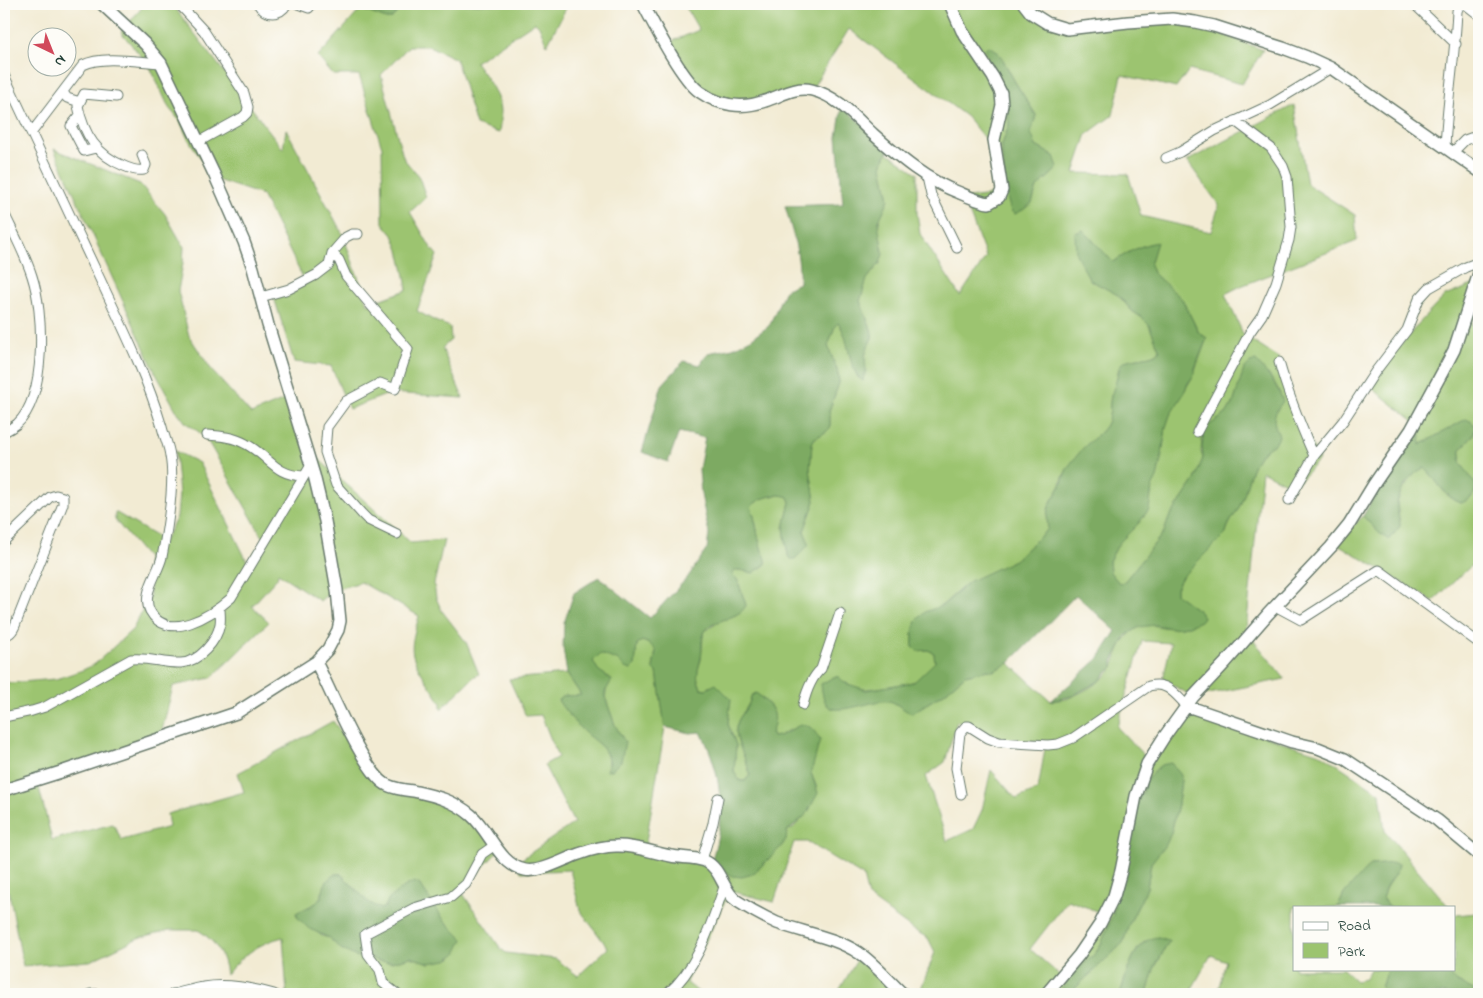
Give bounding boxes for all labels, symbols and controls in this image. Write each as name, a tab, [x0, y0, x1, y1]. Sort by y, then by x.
north arrow	[28, 28, 78, 78]
text: N	[49, 50, 70, 71]
legend	[1293, 906, 1456, 970]
text: Road	[1338, 915, 1371, 937]
text: Park	[1338, 941, 1366, 963]

